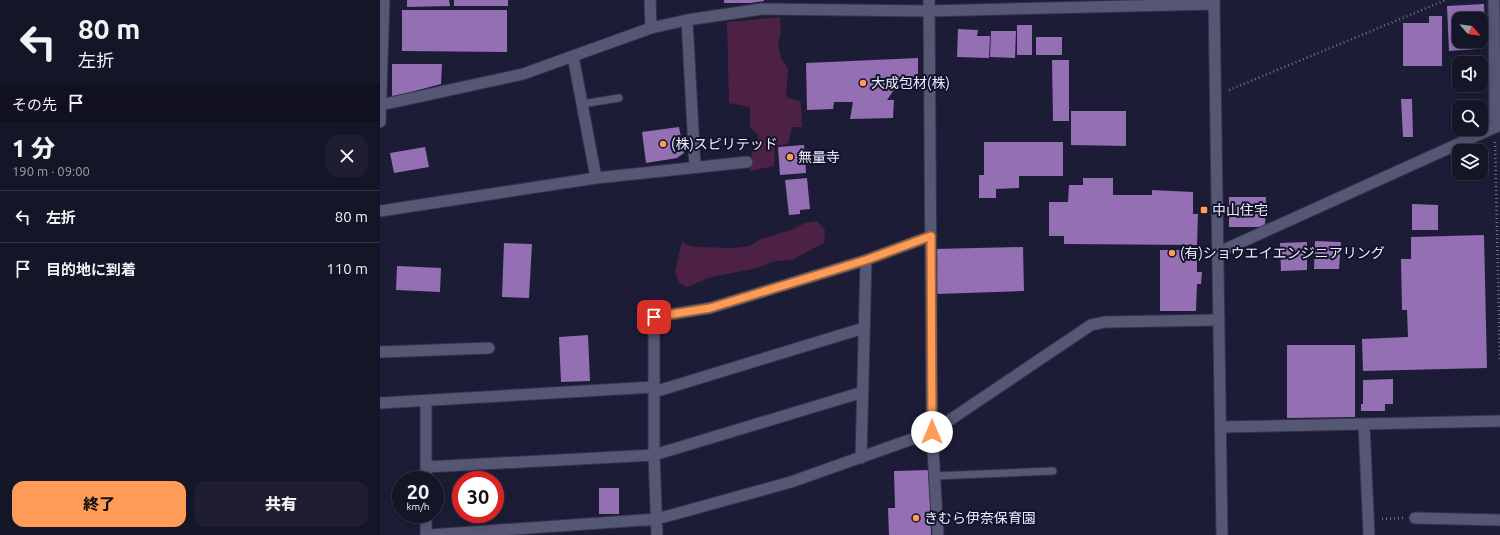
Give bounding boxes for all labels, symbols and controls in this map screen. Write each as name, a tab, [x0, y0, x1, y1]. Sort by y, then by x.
north arrow	[1452, 12, 1488, 48]
map controls	[1452, 12, 1488, 180]
text: 80 m	[78, 13, 140, 44]
icon: left	[12, 16, 64, 68]
text: 左折	[78, 50, 114, 70]
button: sound	[1452, 56, 1488, 92]
place label: 大成包材(株)	[871, 75, 950, 91]
marker: 大成包材(株)	[858, 78, 868, 88]
icon: arrive	[65, 92, 87, 114]
text: その先	[12, 96, 57, 113]
button: search	[1452, 100, 1488, 136]
text: 1 分	[12, 135, 55, 162]
button: close	[326, 135, 368, 177]
place label: (株)スピリテッド	[671, 136, 778, 152]
marker: (株)スピリテッド	[658, 139, 668, 149]
button: layers	[1452, 144, 1488, 180]
place label: 無量寺	[798, 149, 840, 165]
marker: 無量寺	[785, 152, 795, 162]
text: 190 m · 09:00	[12, 164, 90, 178]
place label: 中山住宅	[1212, 202, 1268, 218]
marker: 中山住宅	[1199, 205, 1209, 215]
icon: left	[12, 206, 34, 228]
text: 80 m	[335, 208, 368, 225]
text: 左折	[46, 209, 76, 226]
place label: (有)ショウエイエンジニアリング	[1180, 245, 1385, 261]
marker: (有)ショウエイエンジニアリング	[1167, 248, 1177, 258]
icon: arrive	[12, 258, 34, 280]
text: 110 m	[326, 260, 368, 277]
text: 目的地に到着	[46, 261, 136, 278]
pin	[637, 300, 671, 334]
icon: arrive	[643, 306, 665, 328]
position arrow	[911, 411, 953, 453]
speed limit sign: 30	[452, 471, 504, 523]
text: 20	[407, 480, 429, 503]
button: 終了	[12, 481, 186, 527]
button: 共有	[194, 481, 368, 527]
text: km/h	[406, 501, 430, 512]
place label: きむら伊奈保育園	[924, 510, 1036, 526]
marker: きむら伊奈保育園	[911, 513, 921, 523]

